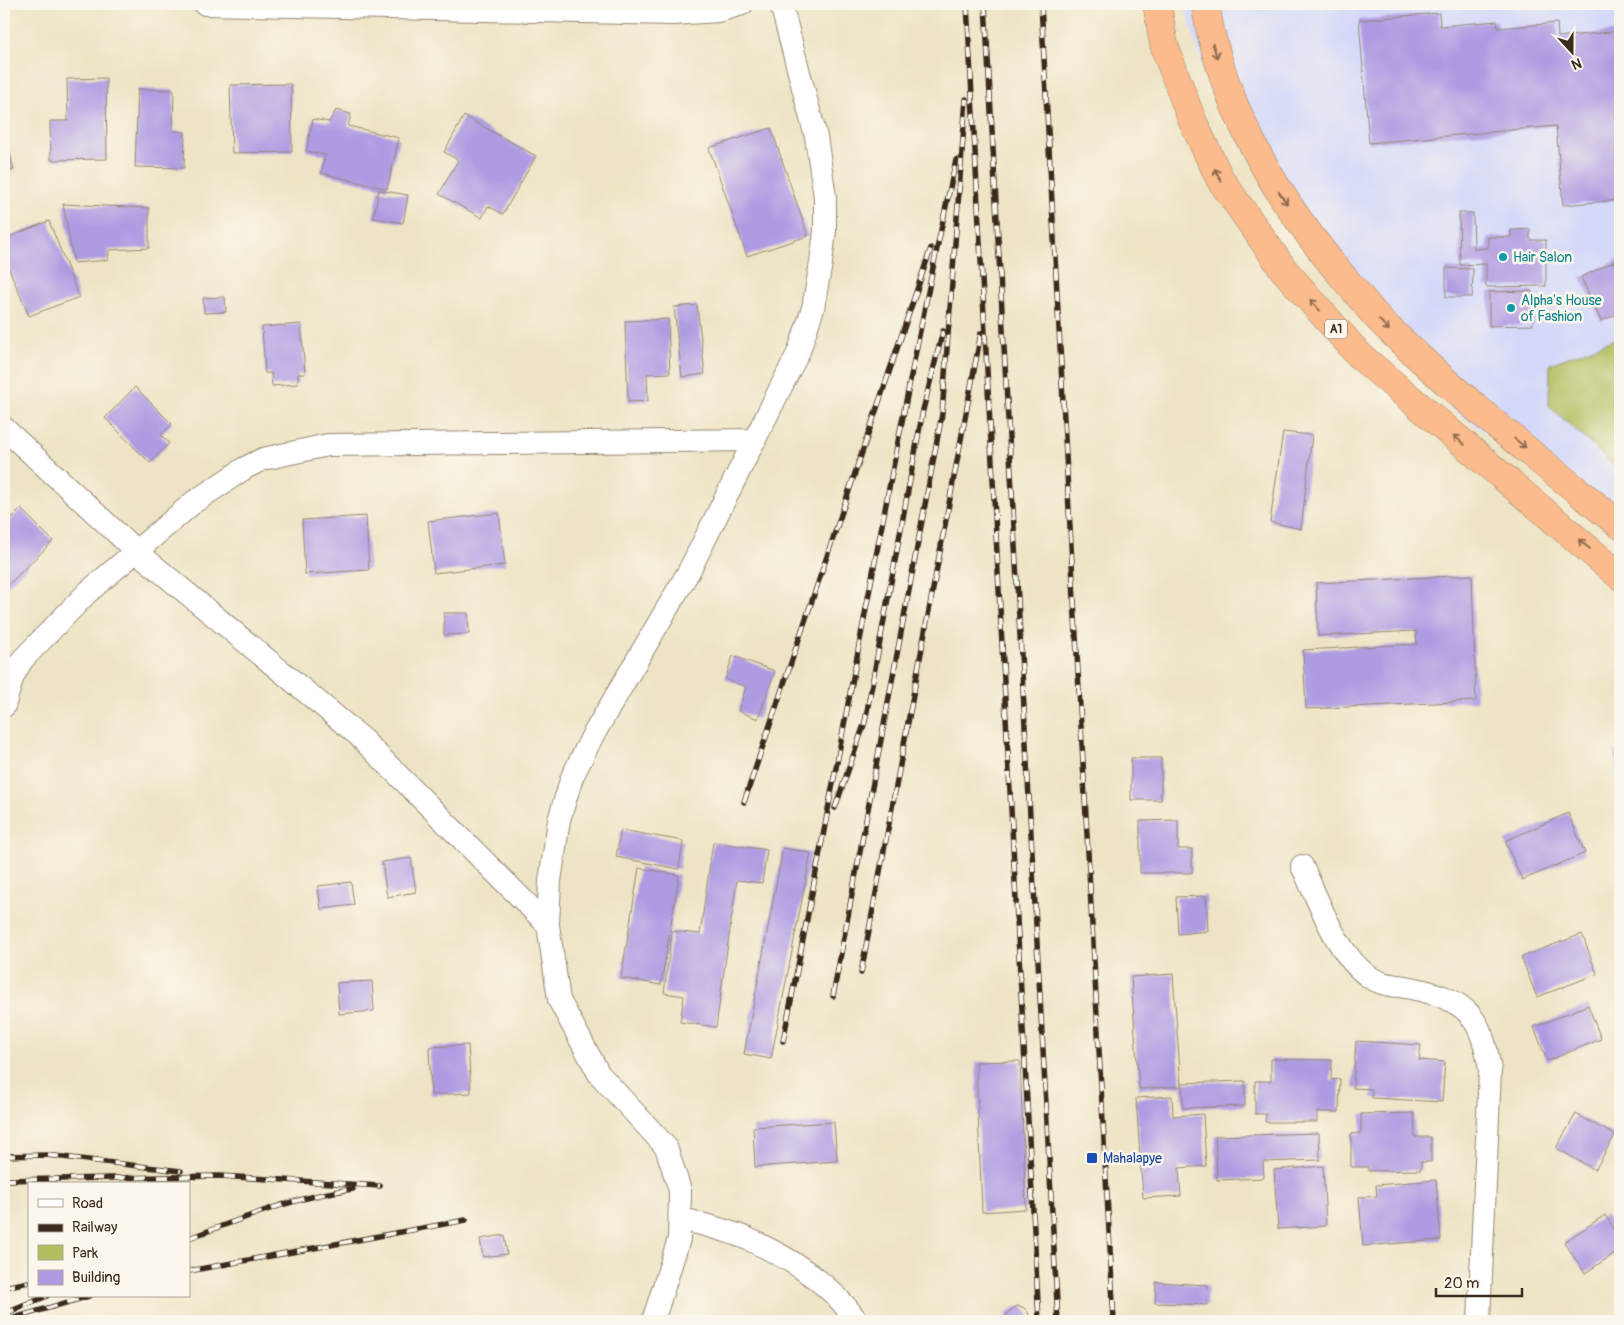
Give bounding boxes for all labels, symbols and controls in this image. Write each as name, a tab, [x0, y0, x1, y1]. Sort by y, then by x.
north arrow	[1546, 28, 1596, 78]
one-way arrow	[1211, 43, 1221, 59]
text: N	[1569, 54, 1584, 73]
one-way arrow	[1213, 168, 1223, 183]
one-way arrow	[1279, 190, 1289, 204]
place label: Hair Salon	[1513, 249, 1572, 266]
marker: Hair Salon	[1497, 251, 1509, 263]
place label: Alpha's House of Fashion	[1521, 292, 1602, 325]
one-way arrow	[1310, 299, 1321, 312]
marker: Alpha's House of Fashion	[1505, 302, 1517, 314]
one-way arrow	[1379, 318, 1390, 331]
road number: A1	[1325, 320, 1347, 338]
one-way arrow	[1453, 435, 1466, 446]
one-way arrow	[1513, 438, 1526, 449]
one-way arrow	[1577, 539, 1590, 550]
place label: Mahalapye	[1103, 1150, 1162, 1167]
marker: Mahalapye	[1085, 1151, 1099, 1165]
legend	[28, 1182, 190, 1298]
text: Road	[72, 1194, 103, 1213]
text: Railway	[72, 1218, 118, 1237]
text: Park	[72, 1244, 99, 1263]
scale bar	[1436, 1265, 1523, 1297]
text: Building	[72, 1268, 120, 1287]
text: 20 m	[1444, 1274, 1479, 1293]

